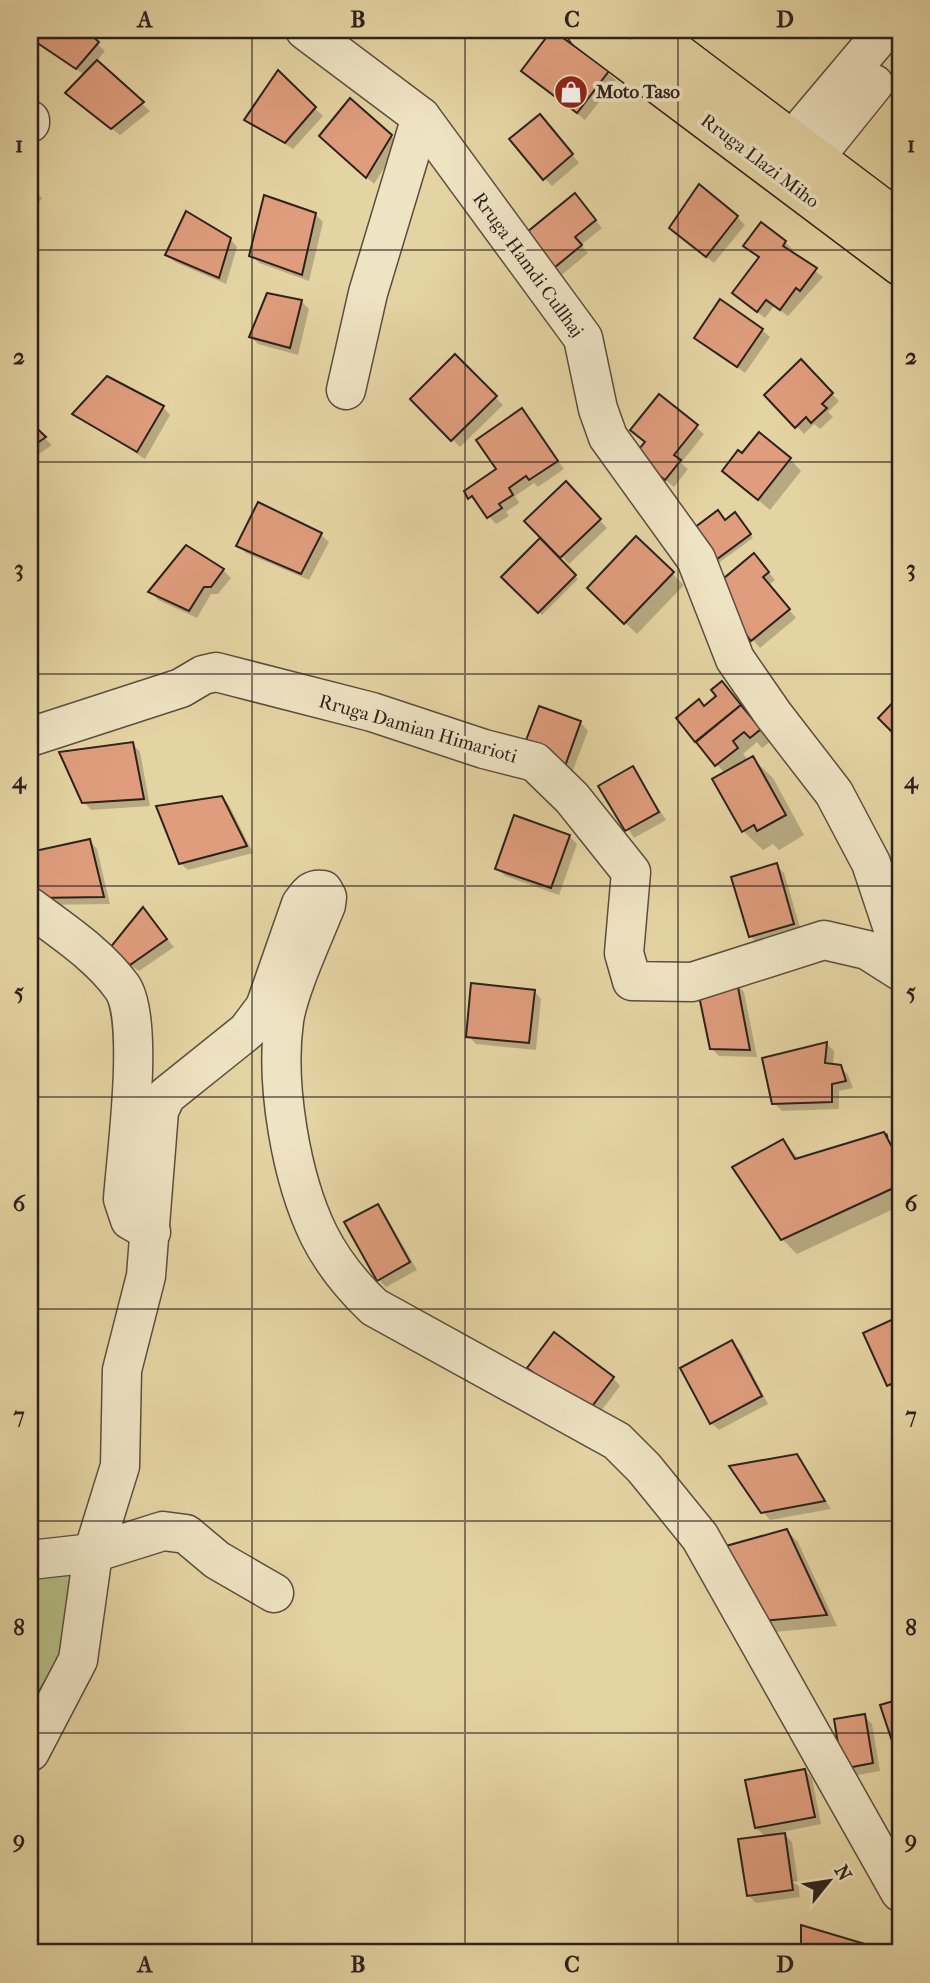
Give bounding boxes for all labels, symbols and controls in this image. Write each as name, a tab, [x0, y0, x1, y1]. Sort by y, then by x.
text: A	[136, 6, 154, 33]
text: B	[351, 6, 366, 33]
text: C	[564, 6, 580, 33]
text: D	[776, 6, 794, 33]
shop icon: Moto Taso	[552, 73, 590, 111]
place label: Moto Taso	[595, 81, 680, 103]
street label: Rruga Llazi Miho	[696, 109, 824, 213]
text: 1	[15, 131, 23, 158]
text: 1	[907, 131, 915, 158]
street label: Rruga Hamdi Cullhaj	[468, 188, 588, 342]
text: 2	[13, 343, 25, 370]
text: 2	[905, 343, 917, 370]
text: 3	[14, 555, 24, 582]
text: 3	[906, 555, 916, 582]
street label: Rruga Damian Himarioti	[316, 690, 520, 768]
text: 4	[11, 767, 27, 794]
text: 4	[903, 767, 919, 794]
text: 5	[14, 978, 24, 1005]
text: 5	[906, 978, 916, 1005]
text: 6	[13, 1190, 26, 1217]
text: 6	[905, 1190, 918, 1217]
text: 7	[12, 1402, 25, 1429]
text: 7	[904, 1402, 917, 1429]
text: 8	[13, 1614, 25, 1641]
text: 8	[905, 1614, 917, 1641]
text: 9	[12, 1826, 25, 1853]
text: 9	[904, 1826, 917, 1853]
north arrow	[794, 1846, 864, 1916]
text: N	[830, 1861, 856, 1885]
text: A	[136, 1951, 154, 1978]
text: B	[351, 1951, 366, 1978]
text: C	[564, 1951, 580, 1978]
text: D	[776, 1951, 794, 1978]

